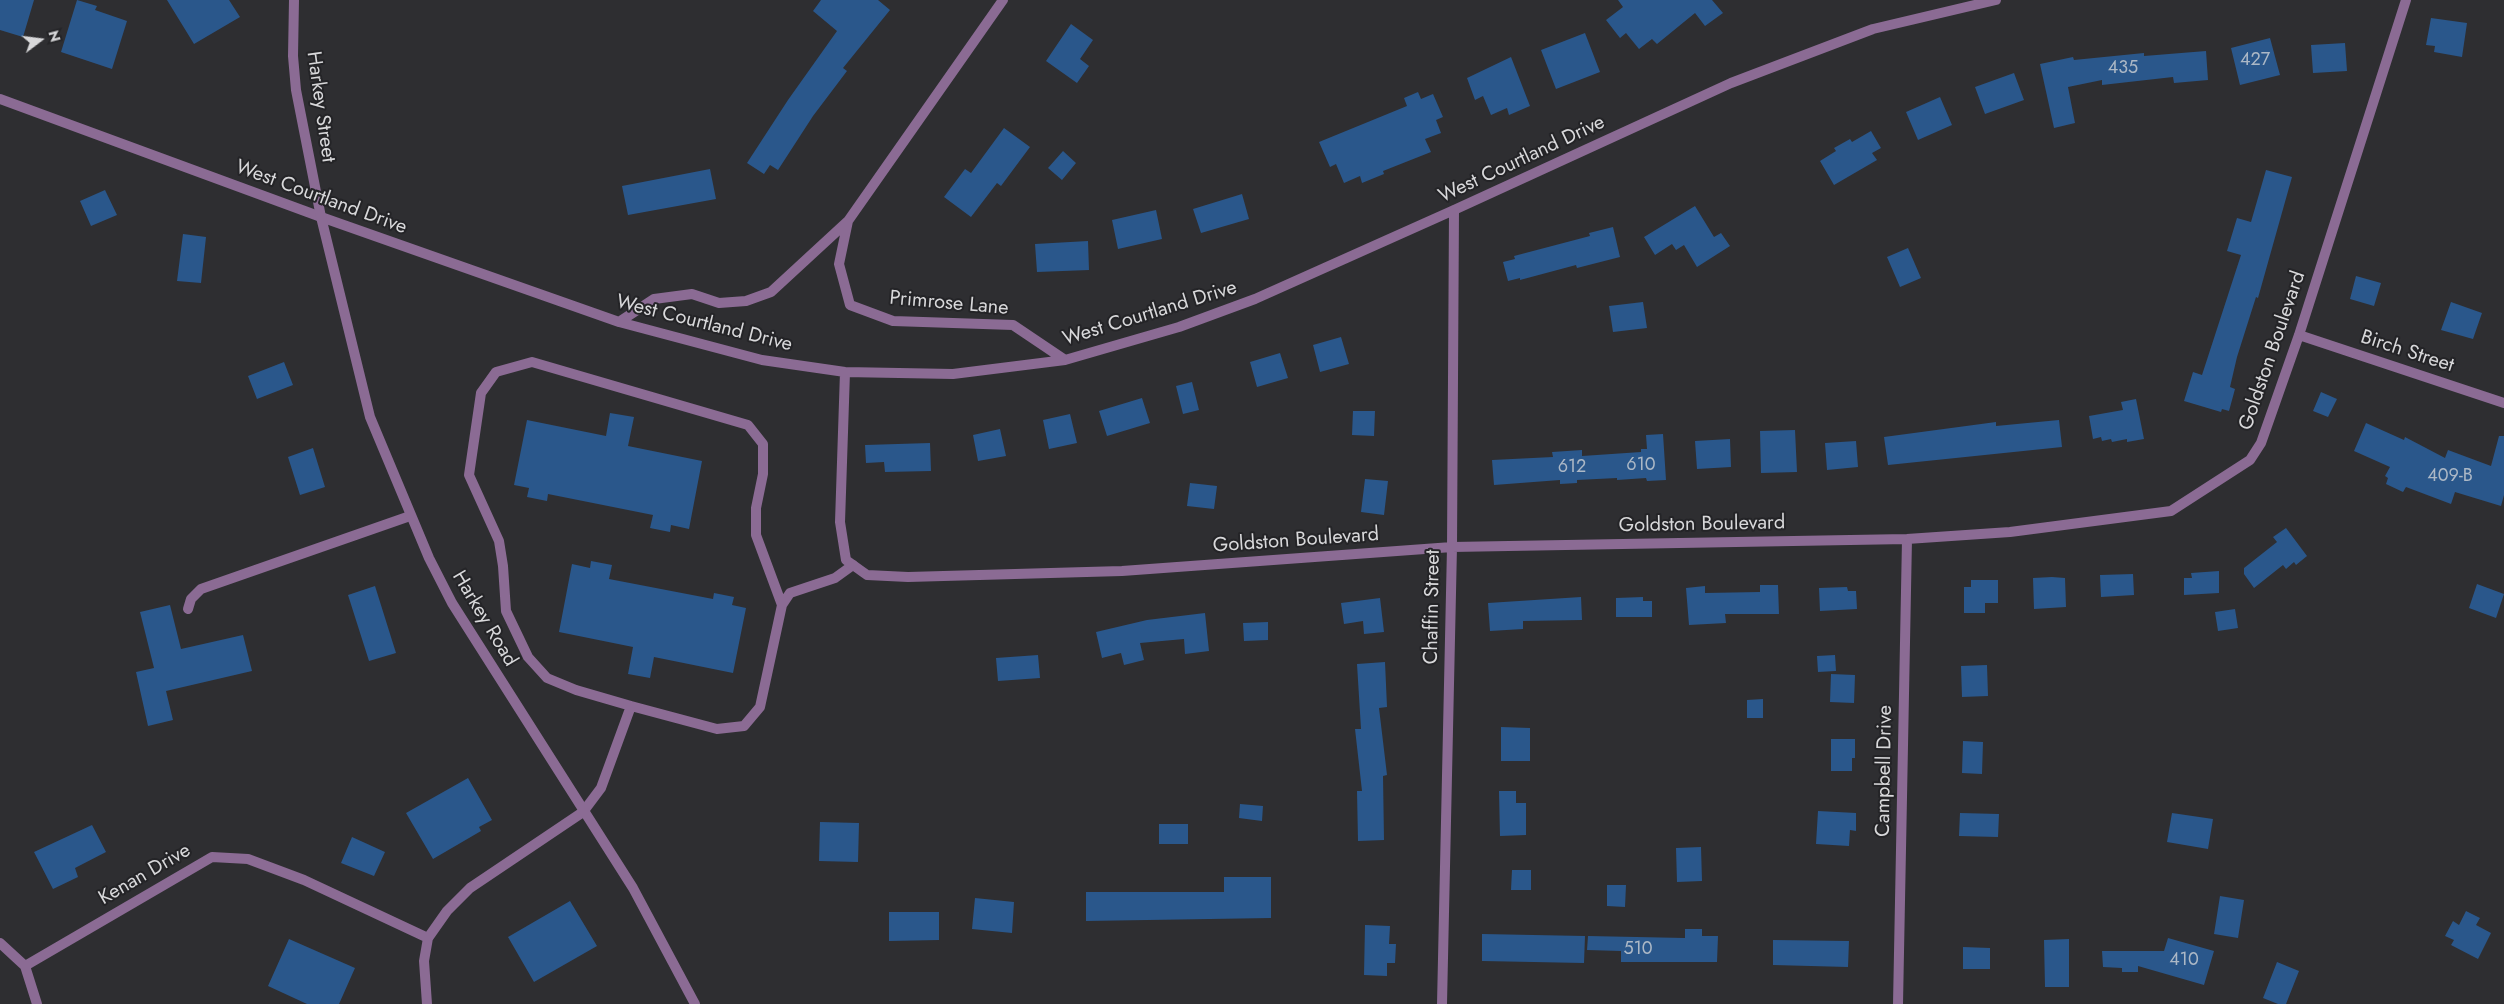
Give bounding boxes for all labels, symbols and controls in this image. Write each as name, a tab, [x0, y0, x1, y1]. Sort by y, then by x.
north arrow	[15, 15, 65, 65]
text: N	[43, 28, 66, 44]
street label: Harkey Street	[300, 50, 340, 164]
house number: 427	[2240, 50, 2270, 72]
house number: 435	[2108, 58, 2138, 80]
street label: West Courtland Drive	[1435, 111, 1609, 209]
street label: West Courtland Drive	[232, 156, 410, 240]
street label: Goldston Boulevard	[2235, 268, 2311, 434]
street label: West Courtland Drive	[1060, 276, 1240, 352]
street label: Primrose Lane	[888, 287, 1010, 321]
street label: West Courtland Drive	[613, 290, 795, 358]
street label: Birch Street	[2357, 326, 2457, 378]
house number: 610	[1626, 455, 1656, 477]
house number: 612	[1558, 457, 1586, 479]
house number: 409-B	[2427, 466, 2473, 488]
street label: Goldston Boulevard	[1619, 512, 1785, 538]
street label: Goldston Boulevard	[1212, 523, 1380, 559]
street label: Chaffin Street	[1420, 549, 1446, 665]
street label: Harkey Road	[446, 567, 522, 671]
street label: Campbell Drive	[1872, 705, 1898, 837]
street label: Kenan Drive	[95, 839, 195, 911]
house number: 510	[1623, 939, 1653, 961]
house number: 410	[2169, 950, 2199, 972]

